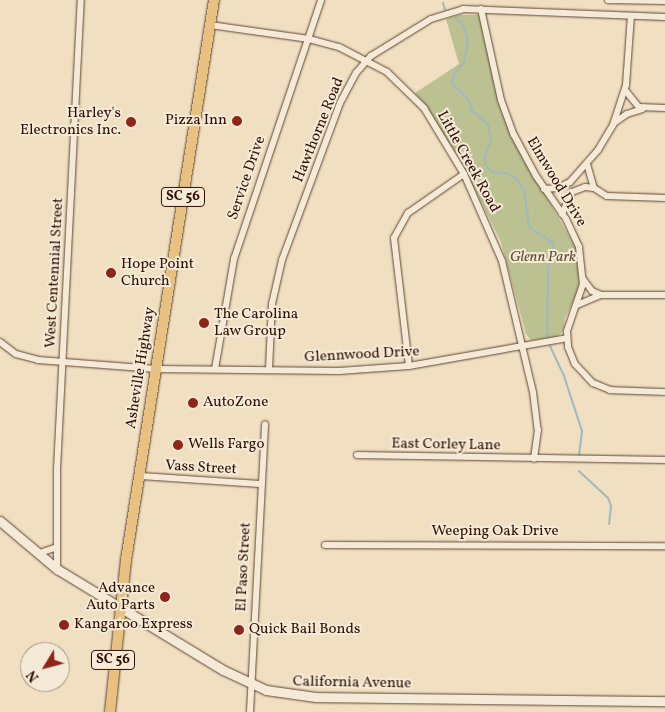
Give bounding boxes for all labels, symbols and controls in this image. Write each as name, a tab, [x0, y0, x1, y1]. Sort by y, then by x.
street label: Hawthorne Road	[290, 75, 348, 185]
place label: Harley's Electronics Inc.	[20, 104, 121, 139]
street label: Little Creek Road	[433, 108, 503, 216]
place label: Pizza Inn	[165, 112, 227, 130]
marker: Pizza Inn	[231, 115, 243, 127]
marker: Harley's Electronics Inc.	[125, 116, 137, 128]
street label: Service Drive	[224, 134, 270, 222]
street label: Elmwood Drive	[522, 134, 590, 230]
road number: SC 56	[160, 186, 206, 208]
street label: West Centennial Street	[42, 197, 68, 349]
park label: Glenn Park	[510, 249, 576, 267]
place label: Hope Point Church	[121, 255, 194, 290]
marker: Hope Point Church	[105, 267, 117, 279]
place label: The Carolina Law Group	[214, 305, 298, 340]
street label: Asheville Highway	[122, 306, 160, 430]
marker: The Carolina Law Group	[198, 317, 210, 329]
street label: Glennwood Drive	[304, 343, 420, 367]
place label: AutoZone	[203, 394, 268, 412]
marker: AutoZone	[187, 397, 199, 409]
street label: East Corley Lane	[391, 435, 501, 455]
place label: Wells Fargo	[188, 436, 264, 454]
marker: Wells Fargo	[172, 439, 184, 451]
street label: Vass Street	[165, 457, 237, 479]
street label: El Paso Street	[233, 522, 255, 612]
street label: Weeping Oak Drive	[431, 523, 559, 541]
place label: Advance Auto Parts	[86, 579, 155, 614]
marker: Advance Auto Parts	[159, 591, 171, 603]
place label: Kangaroo Express	[74, 616, 193, 634]
marker: Kangaroo Express	[58, 619, 70, 631]
place label: Quick Bail Bonds	[249, 621, 360, 639]
marker: Quick Bail Bonds	[233, 624, 245, 636]
north arrow	[20, 642, 70, 692]
road number: SC 56	[90, 648, 136, 672]
text: N	[23, 666, 44, 686]
street label: California Avenue	[293, 673, 411, 693]

